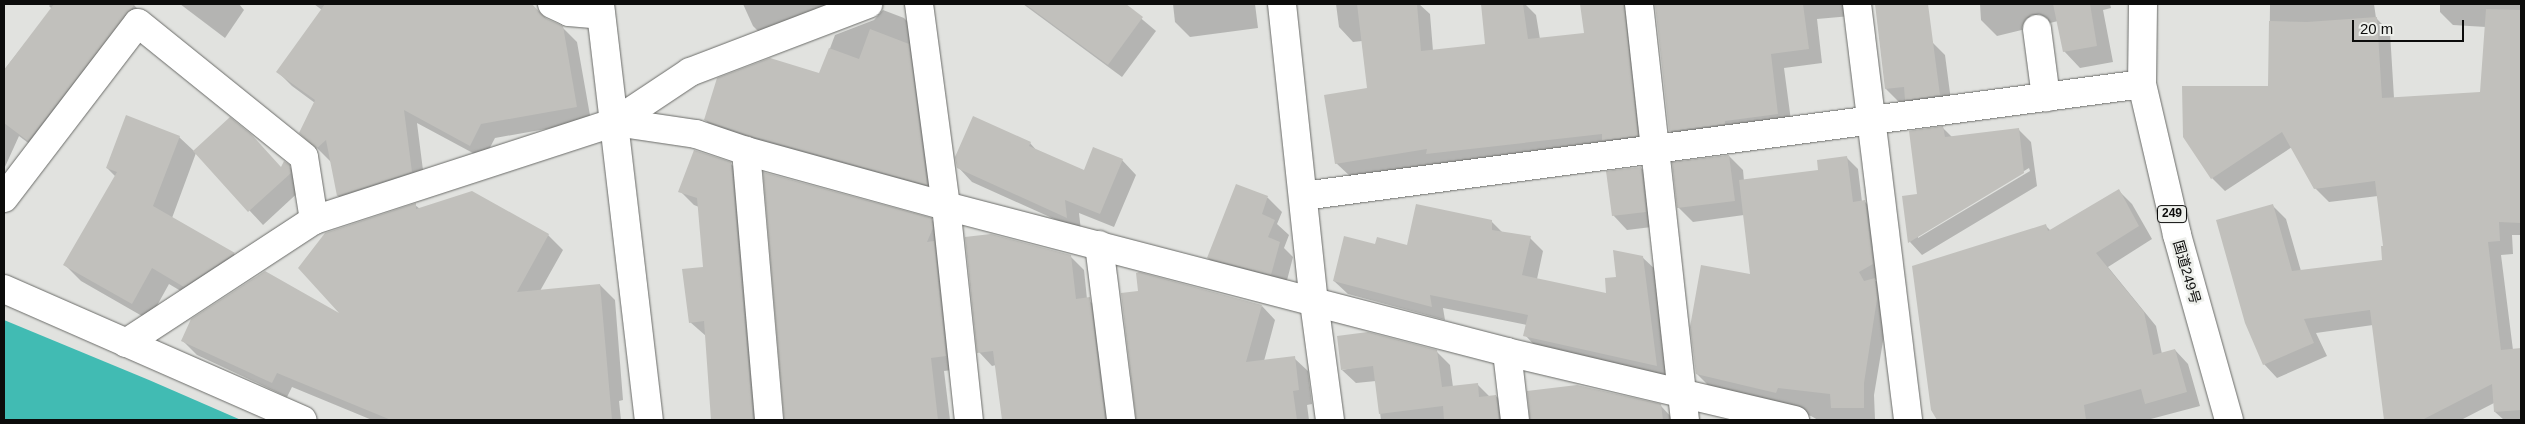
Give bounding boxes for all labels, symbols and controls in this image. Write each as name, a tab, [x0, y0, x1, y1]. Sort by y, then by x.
scale bar	[2355, 10, 2468, 42]
text: 20 m	[2360, 20, 2393, 37]
road number: 249	[2156, 204, 2188, 223]
street label: 国道249号	[2170, 238, 2204, 306]

